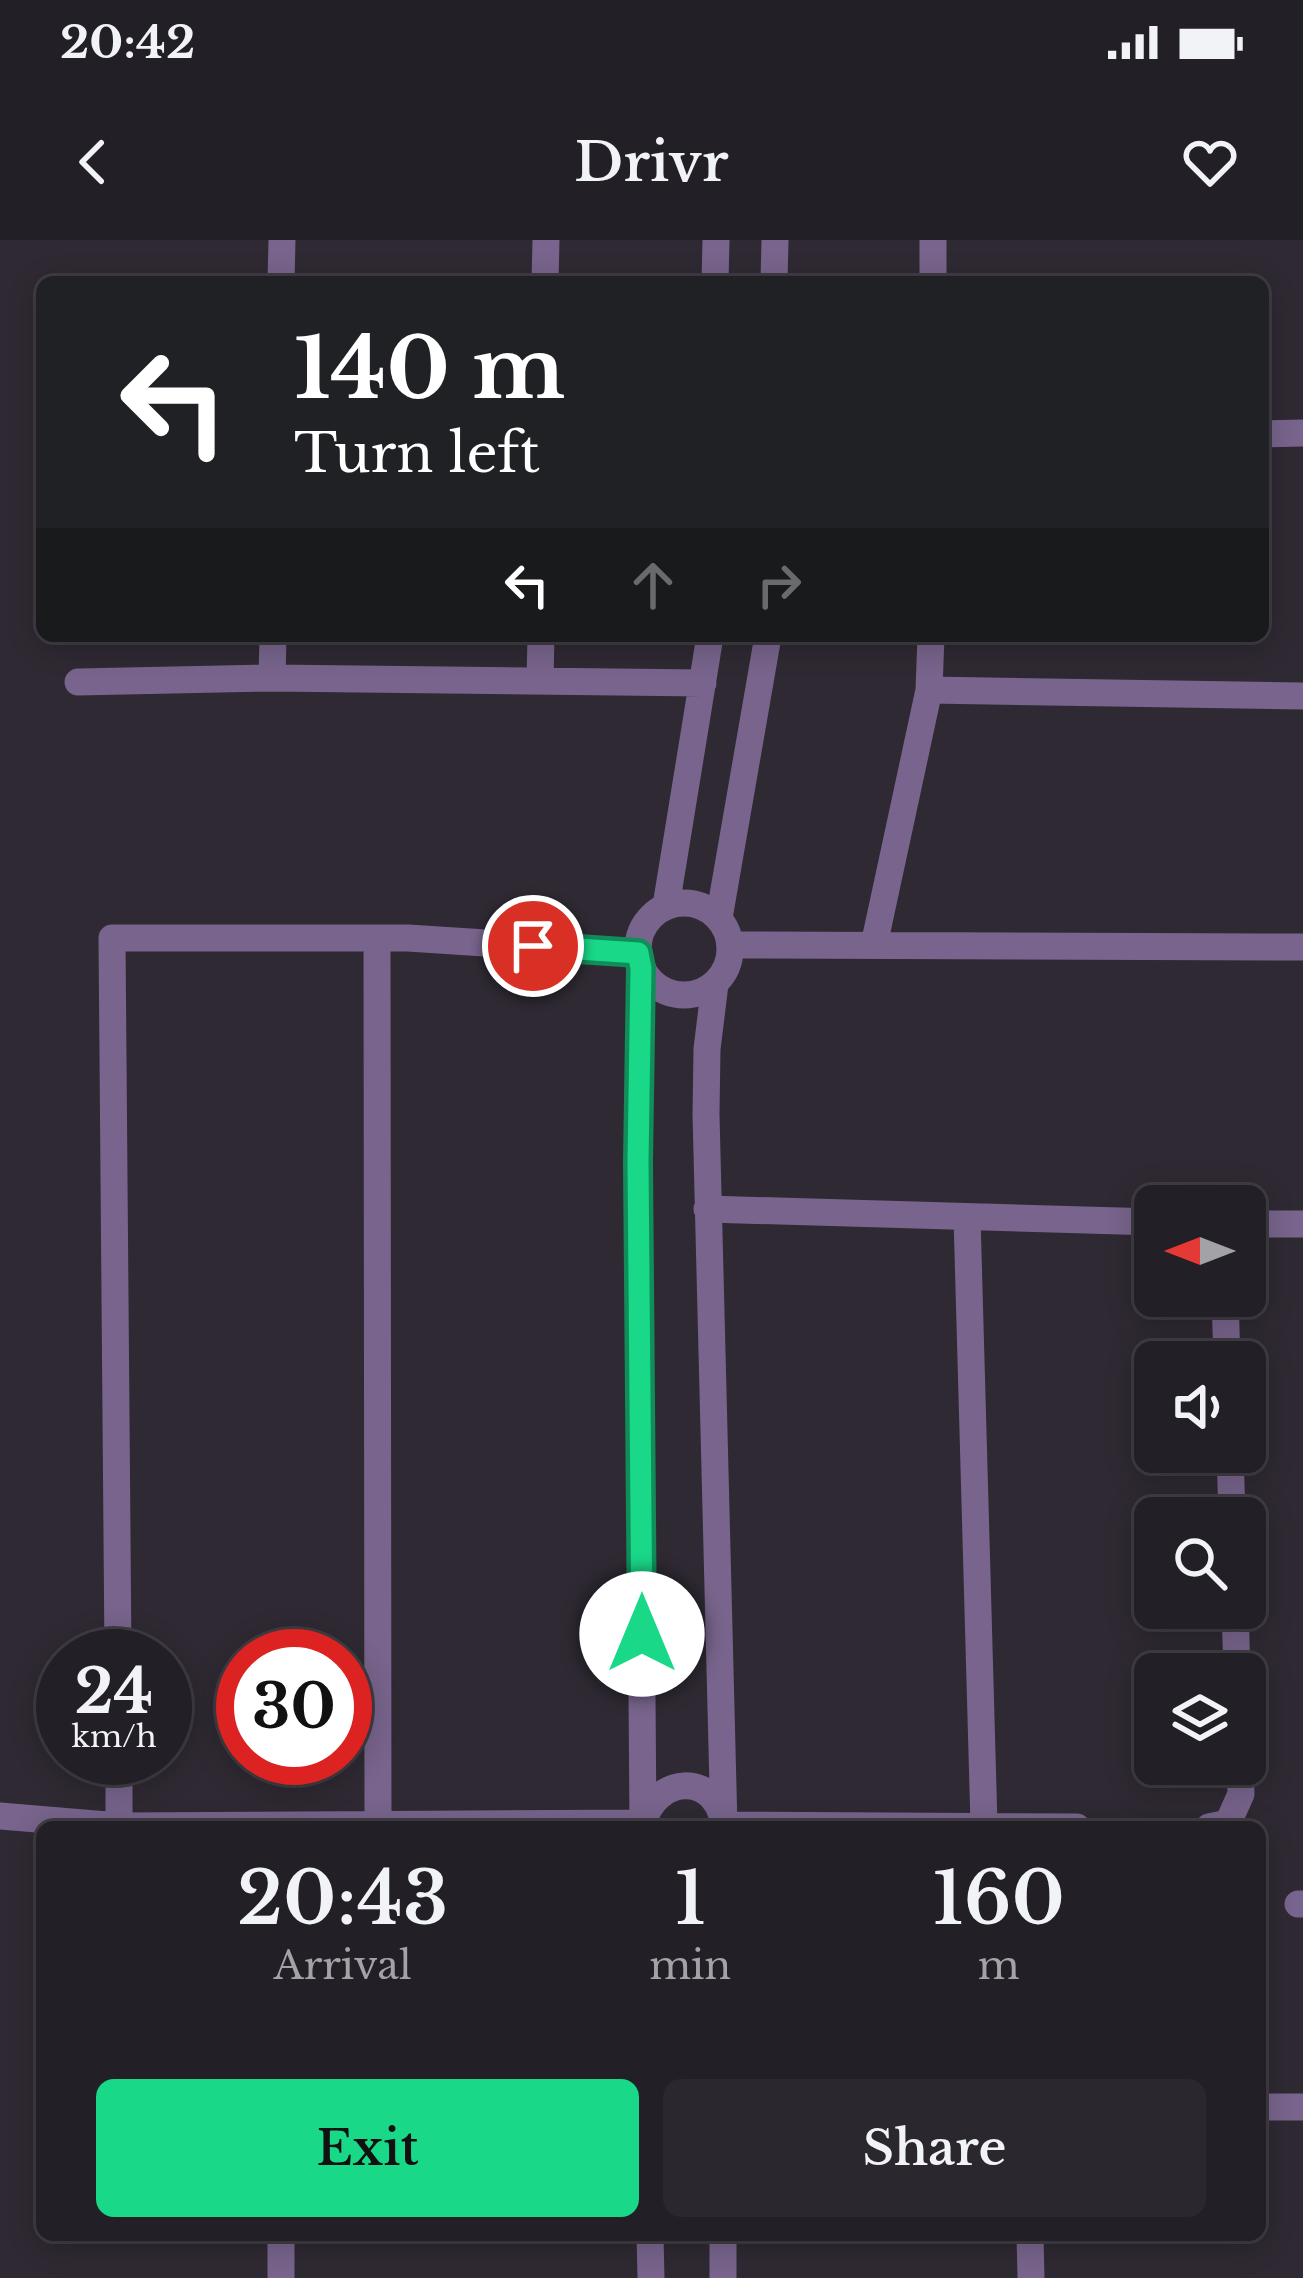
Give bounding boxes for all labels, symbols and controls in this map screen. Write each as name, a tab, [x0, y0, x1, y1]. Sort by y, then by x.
text: 20:42	[60, 14, 195, 70]
icon: back	[60, 129, 126, 195]
text: Drivr	[574, 129, 729, 196]
icon: heart	[1177, 129, 1243, 195]
text: 140 m	[294, 317, 565, 421]
icon: left	[96, 324, 252, 480]
text: Turn left	[294, 420, 540, 487]
icon: left	[494, 552, 560, 618]
icon: ahead	[620, 552, 686, 618]
icon: right	[746, 552, 812, 618]
pin	[482, 895, 584, 997]
icon: arrive	[500, 913, 566, 979]
north arrow	[1134, 1185, 1266, 1317]
map controls	[1134, 1185, 1266, 1785]
button: sound	[1134, 1341, 1266, 1473]
button: search	[1134, 1497, 1266, 1629]
position arrow	[579, 1571, 705, 1697]
speed limit sign: 30	[216, 1629, 372, 1785]
button: layers	[1134, 1653, 1266, 1785]
text: 24	[75, 1655, 153, 1729]
text: km/h	[71, 1718, 157, 1755]
text: 20:43	[237, 1854, 448, 1943]
text: 1	[674, 1854, 706, 1943]
text: 160	[932, 1854, 1065, 1943]
text: Arrival	[274, 1941, 412, 1990]
text: min	[649, 1941, 731, 1990]
text: m	[978, 1941, 1020, 1990]
button: Exit	[96, 2079, 639, 2217]
button: Share	[663, 2079, 1206, 2217]

